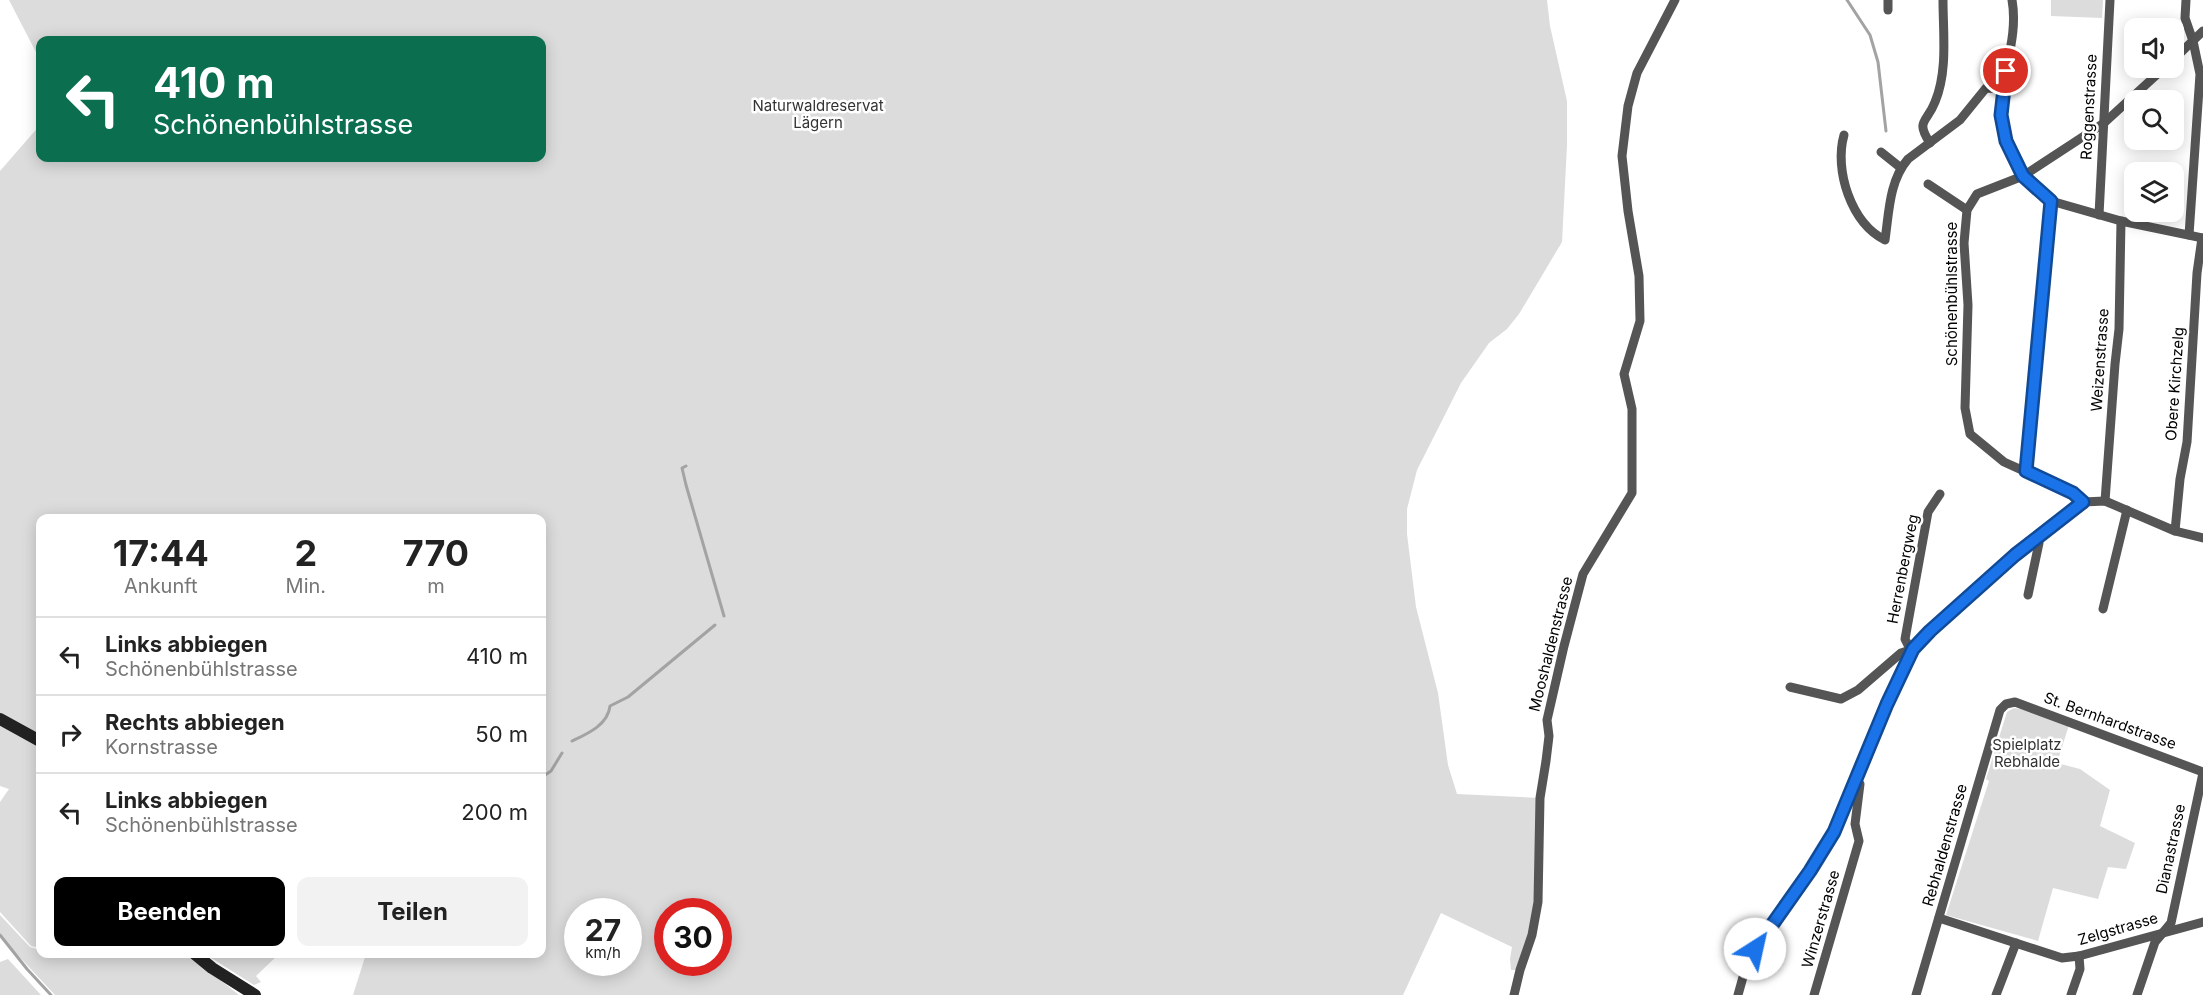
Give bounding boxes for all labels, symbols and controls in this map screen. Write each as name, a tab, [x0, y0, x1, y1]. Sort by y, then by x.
map controls	[2124, 18, 2184, 222]
button: sound	[2124, 18, 2184, 78]
pin	[1980, 45, 2031, 96]
icon: arrive	[1989, 54, 2022, 87]
street label: Roggenstrasse	[2076, 54, 2101, 160]
text: 410 m	[153, 57, 275, 108]
icon: left	[54, 60, 132, 138]
button: search	[2124, 90, 2184, 150]
park label: Naturwaldreservat Lägern	[752, 96, 884, 132]
text: Schönenbühlstrasse	[153, 108, 413, 141]
button: layers	[2124, 162, 2184, 222]
street label: Schönenbühlstrasse	[1942, 222, 1961, 366]
street label: Weizenstrasse	[2086, 308, 2113, 412]
street label: Obere Kirchzelg	[2161, 326, 2188, 442]
street label: Herrenbergweg	[1883, 512, 1922, 625]
text: 17:44	[113, 531, 209, 575]
text: 2	[294, 531, 317, 575]
text: 770	[403, 531, 469, 575]
text: Ankunft	[124, 574, 198, 598]
text: Min.	[286, 574, 326, 598]
text: m	[427, 574, 445, 598]
street label: Mooshaldenstrasse	[1525, 574, 1577, 713]
text: Links abbiegen	[105, 631, 268, 657]
icon: left	[54, 640, 87, 673]
text: 410 m	[466, 643, 528, 669]
text: Schönenbühlstrasse	[105, 657, 298, 681]
street label: St. Bernhardstrasse	[2041, 688, 2179, 753]
text: Rechts abbiegen	[105, 709, 285, 735]
icon: right	[54, 718, 87, 751]
text: 50 m	[475, 721, 528, 747]
text: Kornstrasse	[105, 735, 218, 759]
park label: Spielplatz Rebhalde	[1992, 735, 2062, 771]
street label: Rebhaldenstrasse	[1918, 781, 1971, 908]
text: Links abbiegen	[105, 787, 268, 813]
icon: left	[54, 796, 87, 829]
text: 200 m	[461, 799, 528, 825]
street label: Dianastrasse	[2152, 802, 2189, 896]
text: Schönenbühlstrasse	[105, 813, 298, 837]
street label: Winzerstrasse	[1797, 868, 1844, 970]
button: Beenden	[54, 877, 285, 946]
button: Teilen	[297, 877, 528, 946]
speed limit sign: 30	[654, 898, 732, 976]
street label: Zelgstrasse	[2076, 908, 2160, 949]
text: 27	[585, 912, 621, 948]
position arrow	[1723, 917, 1787, 981]
text: km/h	[585, 943, 621, 962]

